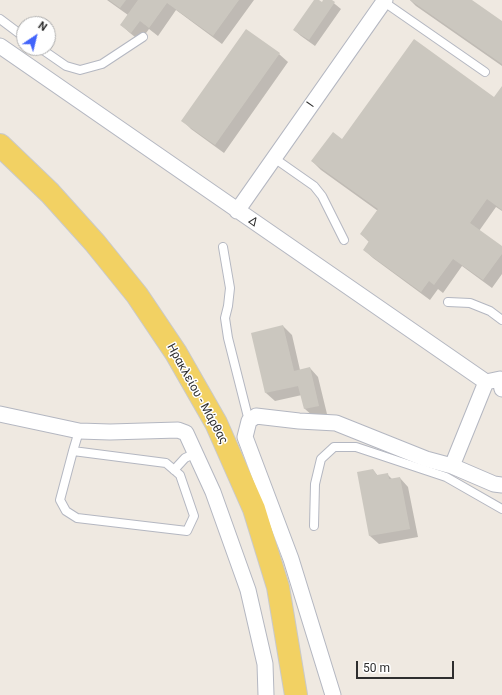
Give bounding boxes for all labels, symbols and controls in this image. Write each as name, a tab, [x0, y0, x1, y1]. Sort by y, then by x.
north arrow	[16, 16, 56, 56]
text: N	[36, 19, 49, 34]
street label: Ι	[304, 100, 318, 110]
street label: Δ	[245, 214, 261, 230]
street label: Ηρακλείου - Μάρθας	[163, 341, 231, 447]
scale bar	[358, 653, 456, 679]
text: 50 m	[363, 661, 390, 675]

